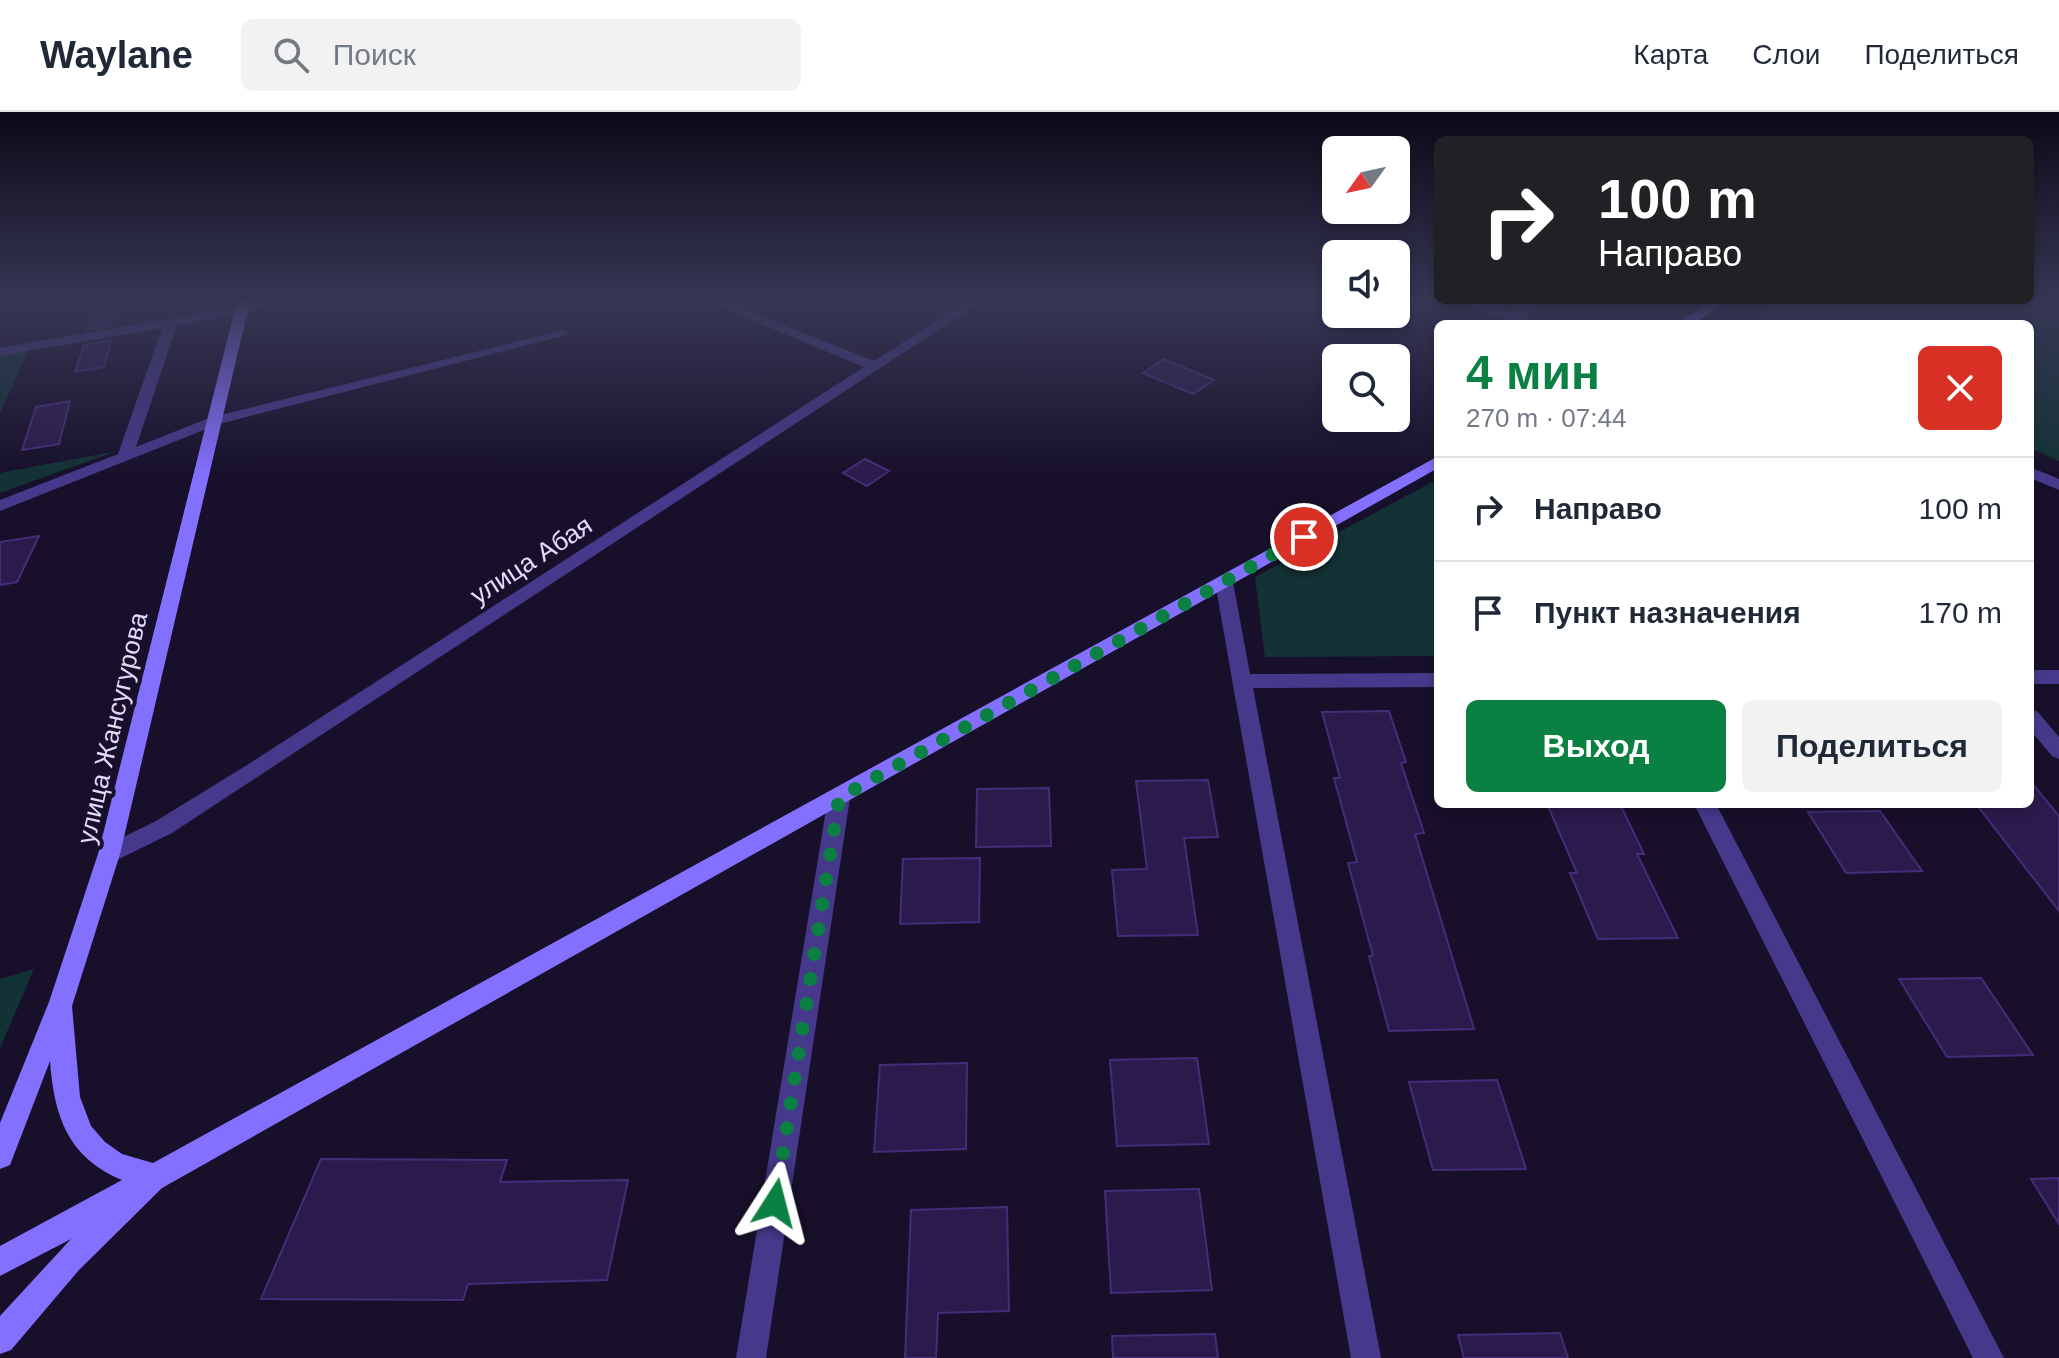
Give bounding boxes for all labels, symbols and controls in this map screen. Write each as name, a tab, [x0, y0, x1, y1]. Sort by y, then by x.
search box	[241, 19, 801, 91]
icon: search	[269, 33, 313, 77]
text: Waylane	[40, 34, 193, 76]
text: Поиск	[333, 38, 416, 71]
text: Карта	[1633, 39, 1708, 70]
text: Слои	[1752, 39, 1820, 70]
text: Поделиться	[1864, 39, 2019, 70]
north arrow	[1322, 136, 1410, 224]
map controls	[1322, 136, 1410, 432]
text: 100 m	[1598, 167, 1757, 230]
icon: right	[1466, 168, 1570, 272]
text: Направо	[1598, 233, 1742, 274]
button: sound	[1322, 240, 1410, 328]
button: search	[1322, 344, 1410, 432]
text: 4 мин	[1466, 346, 1600, 399]
button: close	[1918, 346, 2002, 430]
text: 270 m · 07:44	[1466, 403, 1626, 433]
icon: right	[1466, 487, 1510, 531]
text: Направо	[1534, 492, 1662, 525]
text: 100 m	[1919, 492, 2002, 525]
pin	[1270, 503, 1338, 571]
street label: улица Абая	[465, 510, 597, 610]
icon: arrive	[1282, 515, 1326, 559]
icon: arrive	[1466, 591, 1510, 635]
text: Пункт назначения	[1534, 596, 1801, 629]
text: 170 m	[1919, 596, 2002, 629]
street label: улица Жансугурова	[71, 609, 153, 847]
button: Выход	[1466, 700, 1726, 792]
button: Поделиться	[1742, 700, 2002, 792]
position arrow	[733, 1161, 817, 1245]

